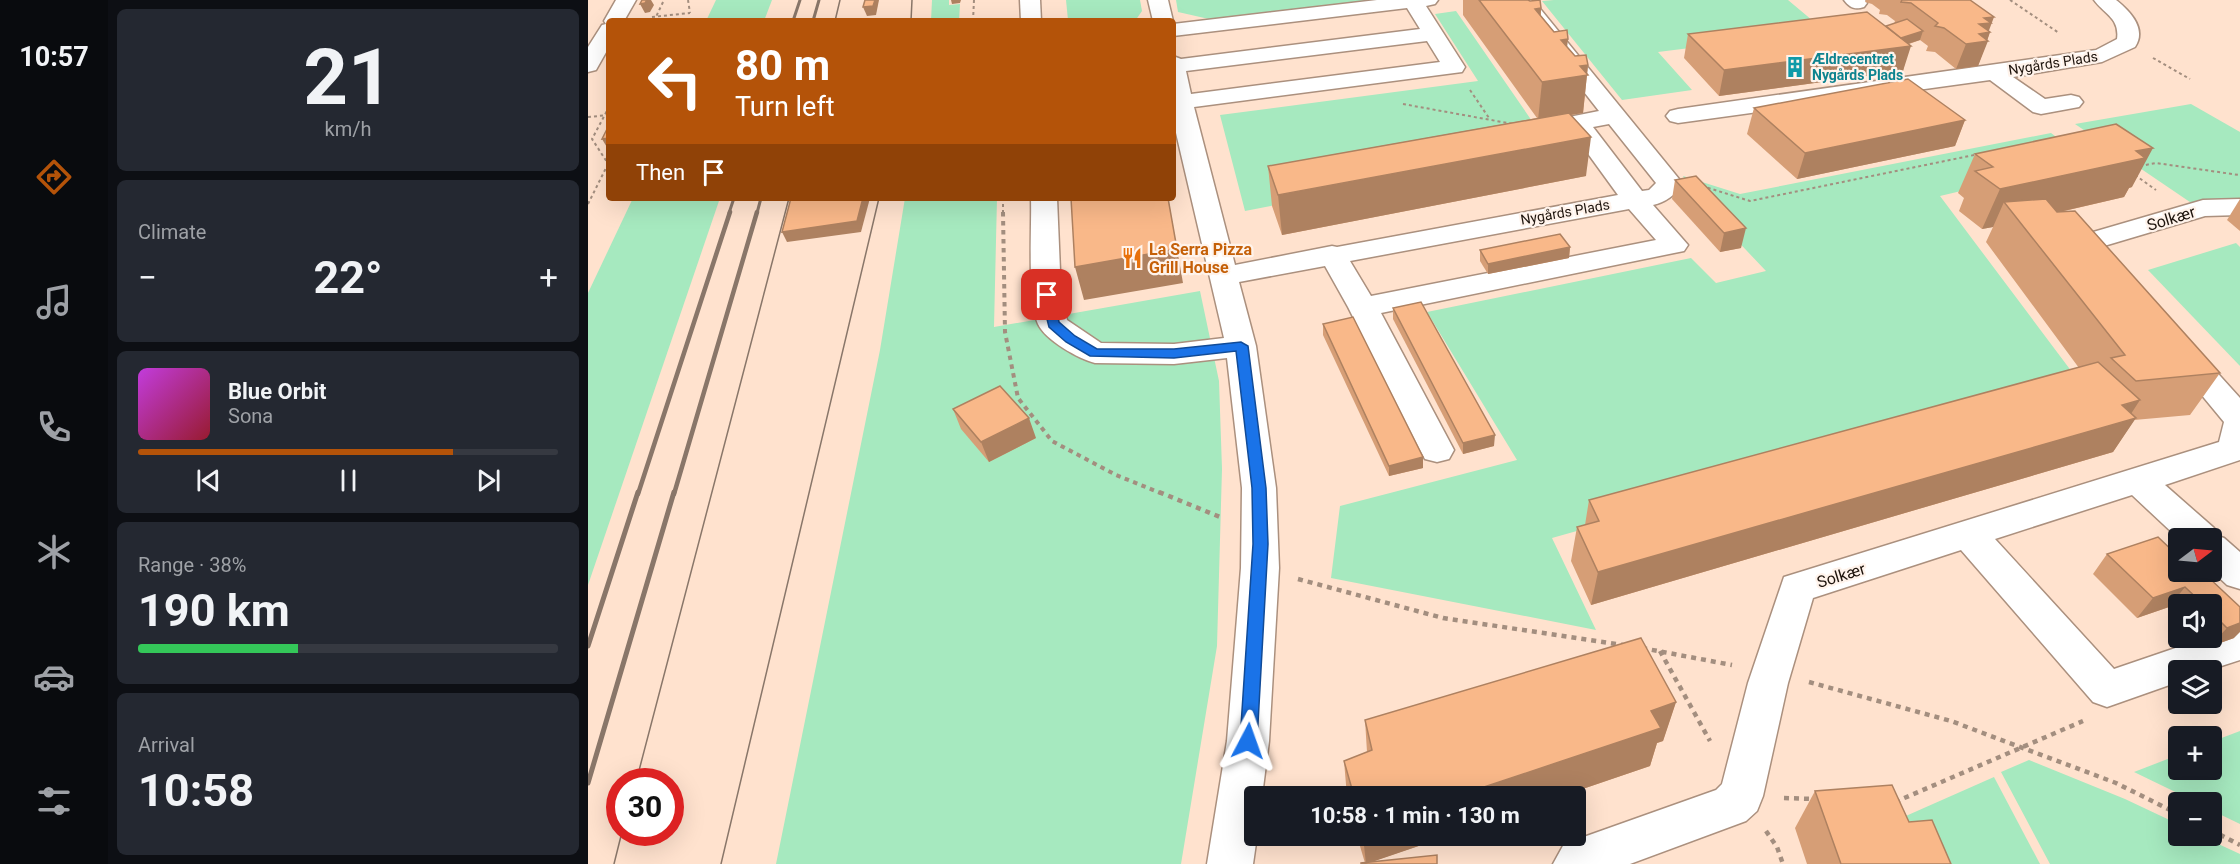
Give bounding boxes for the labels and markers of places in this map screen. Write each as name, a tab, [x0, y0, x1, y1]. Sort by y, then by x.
place label: Ældrecentret Nygårds Plads	[1812, 51, 1903, 83]
building icon: Ældrecentret Nygårds Plads	[1783, 55, 1807, 79]
place label: La Serra Pizza Grill House	[1149, 240, 1253, 277]
restaurant icon: La Serra Pizza Grill House	[1120, 246, 1144, 270]
pin	[1021, 269, 1072, 320]

